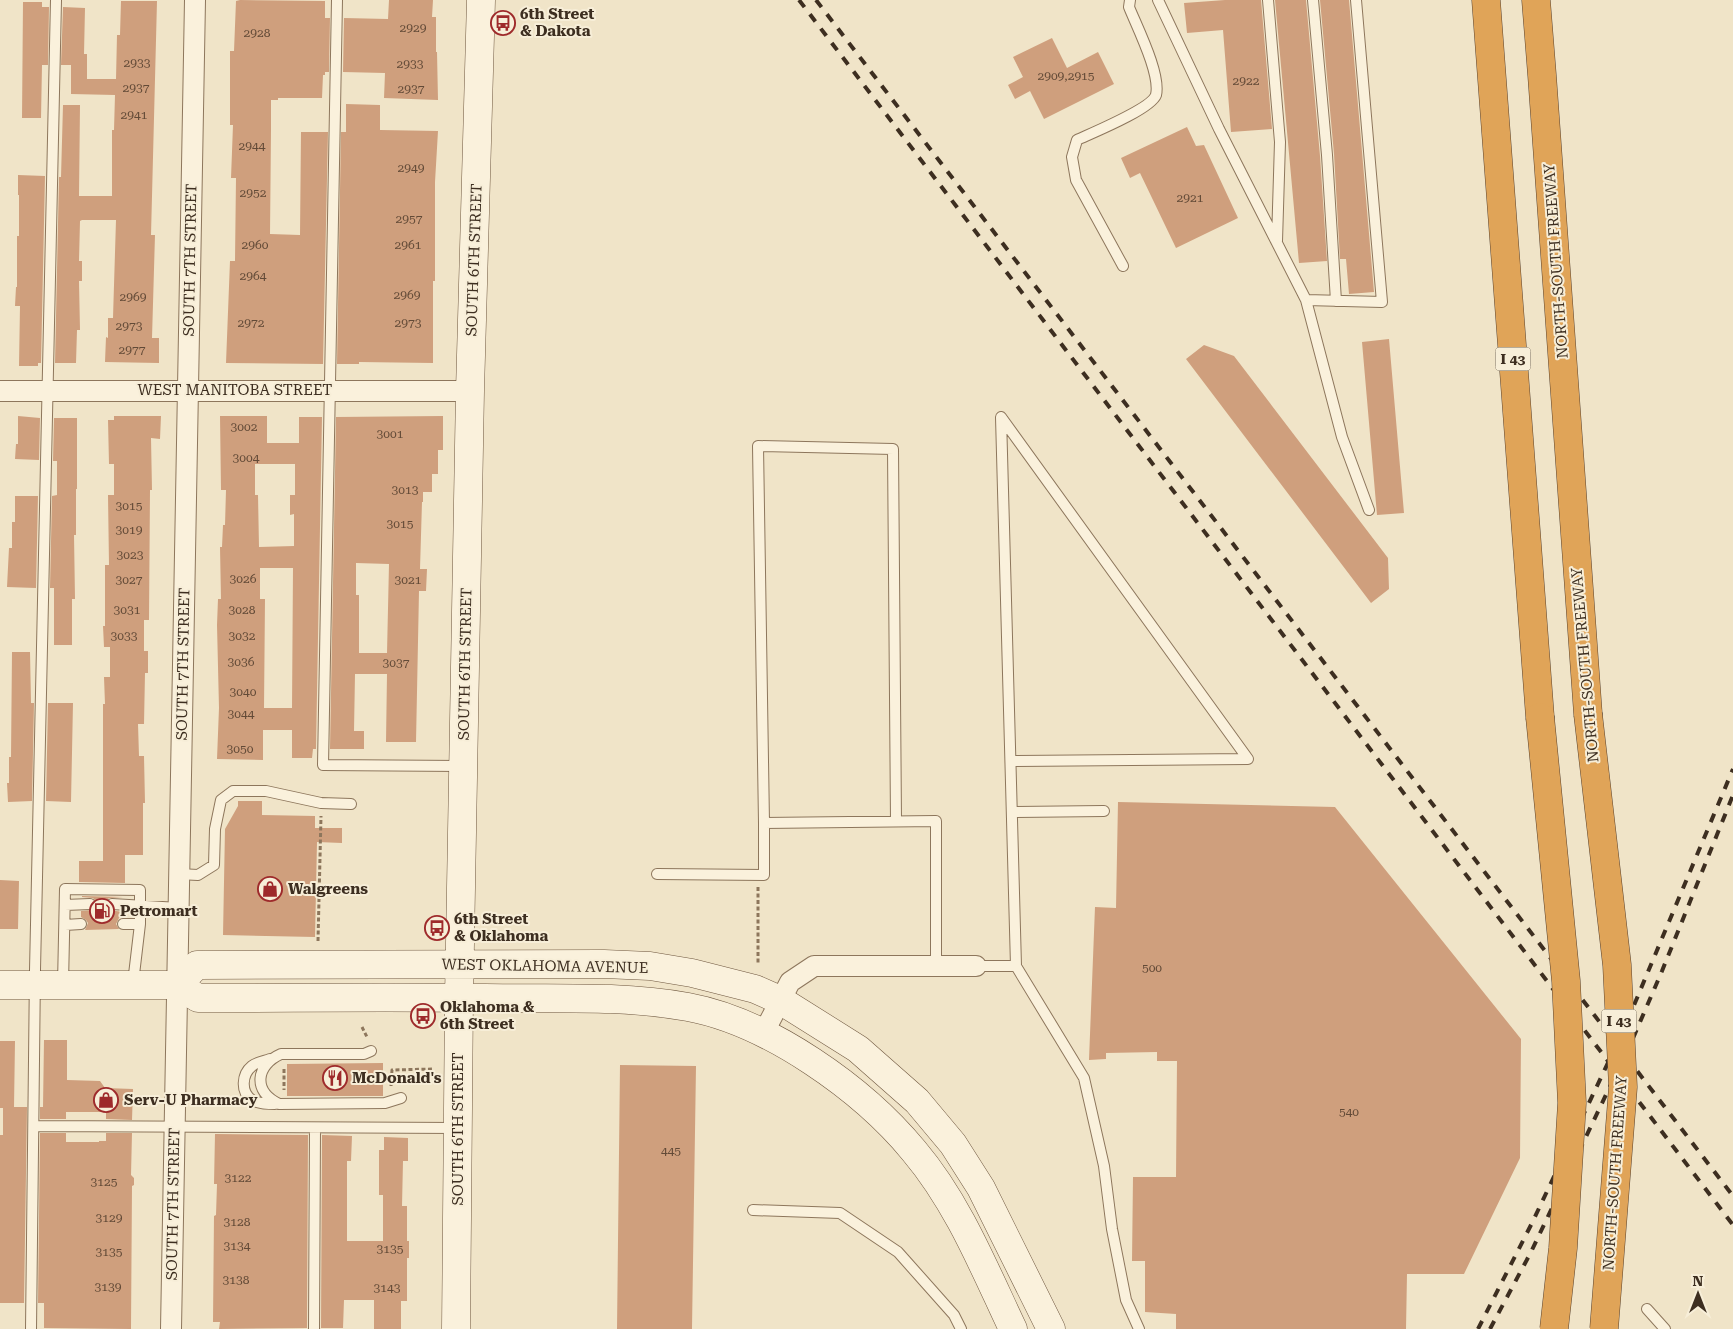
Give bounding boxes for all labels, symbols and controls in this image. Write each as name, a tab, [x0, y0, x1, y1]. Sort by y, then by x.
place label: 6th Street & Dakota	[520, 5, 594, 40]
bus stop icon: 6th Street & Dakota	[490, 10, 516, 36]
house number: 2929	[400, 21, 427, 35]
house number: 2928	[244, 26, 271, 40]
house number: 2933	[124, 56, 151, 70]
house number: 2933	[397, 57, 424, 71]
house number: 2909,2915	[1037, 69, 1095, 83]
house number: 2922	[1233, 74, 1260, 88]
house number: 2937	[123, 81, 150, 95]
house number: 2937	[398, 82, 425, 96]
house number: 2941	[121, 108, 148, 122]
house number: 2944	[239, 139, 266, 153]
house number: 2949	[398, 161, 425, 175]
street label: NORTH-SOUTH FREEWAY	[1540, 162, 1572, 359]
street label: SOUTH 7TH STREET	[180, 183, 200, 337]
street label: SOUTH 6TH STREET	[462, 183, 486, 337]
house number: 2952	[240, 186, 267, 200]
house number: 2921	[1177, 191, 1204, 205]
house number: 2957	[396, 212, 423, 226]
house number: 2960	[242, 238, 269, 252]
house number: 2961	[395, 238, 422, 252]
house number: 2964	[240, 269, 267, 283]
house number: 2969	[394, 288, 421, 302]
house number: 2969	[120, 290, 147, 304]
house number: 2972	[238, 316, 265, 330]
house number: 2973	[395, 316, 422, 330]
house number: 2973	[116, 319, 143, 333]
house number: 2977	[119, 343, 146, 357]
road number: I 43	[1496, 348, 1530, 370]
street label: WEST MANITOBA STREET	[138, 381, 332, 399]
house number: 3002	[231, 420, 258, 434]
house number: 3001	[377, 427, 404, 441]
house number: 3004	[233, 451, 260, 465]
house number: 3013	[392, 483, 419, 497]
house number: 3015	[116, 499, 143, 513]
house number: 3015	[387, 517, 414, 531]
house number: 3019	[116, 523, 143, 537]
house number: 3023	[117, 548, 144, 562]
street label: NORTH-SOUTH FREEWAY	[1567, 566, 1602, 763]
house number: 3026	[230, 572, 257, 586]
house number: 3027	[116, 573, 143, 587]
house number: 3021	[395, 573, 422, 587]
street label: SOUTH 7TH STREET	[173, 587, 193, 741]
street label: SOUTH 6TH STREET	[455, 587, 475, 741]
house number: 3031	[114, 603, 141, 617]
house number: 3028	[229, 603, 256, 617]
house number: 3033	[111, 629, 138, 643]
house number: 3032	[229, 629, 256, 643]
house number: 3036	[228, 655, 255, 669]
house number: 3037	[383, 656, 410, 670]
house number: 3040	[230, 685, 257, 699]
house number: 3044	[228, 707, 255, 721]
house number: 3050	[227, 742, 254, 756]
shop icon: Walgreens	[257, 876, 283, 902]
place label: Walgreens	[288, 880, 368, 898]
fuel station icon: Petromart	[89, 898, 115, 924]
place label: Petromart	[120, 902, 198, 920]
place label: 6th Street & Oklahoma	[454, 910, 549, 945]
bus stop icon: 6th Street & Oklahoma	[424, 915, 450, 941]
street label: WEST OKLAHOMA AVENUE	[441, 955, 649, 977]
house number: 500	[1142, 961, 1162, 975]
place label: Oklahoma & 6th Street	[440, 998, 535, 1033]
bus stop icon: Oklahoma & 6th Street	[410, 1003, 436, 1029]
road number: I 43	[1602, 1009, 1636, 1032]
street label: SOUTH 6TH STREET	[449, 1053, 467, 1205]
restaurant icon: McDonald's	[322, 1065, 348, 1091]
place label: McDonald's	[352, 1069, 442, 1087]
street label: NORTH-SOUTH FREEWAY	[1599, 1074, 1631, 1271]
shop icon: Serv-U Pharmacy	[93, 1087, 119, 1113]
place label: Serv-U Pharmacy	[124, 1091, 258, 1109]
house number: 540	[1339, 1105, 1359, 1119]
street label: SOUTH 7TH STREET	[163, 1127, 183, 1281]
house number: 445	[661, 1144, 681, 1158]
house number: 3122	[225, 1171, 252, 1185]
house number: 3125	[91, 1175, 118, 1189]
house number: 3129	[96, 1211, 123, 1225]
house number: 3128	[224, 1215, 251, 1229]
house number: 3134	[224, 1239, 251, 1253]
house number: 3135	[377, 1242, 404, 1256]
house number: 3135	[96, 1245, 123, 1259]
north arrow	[1673, 1269, 1723, 1319]
house number: 3138	[223, 1273, 250, 1287]
text: N	[1693, 1273, 1704, 1289]
house number: 3139	[95, 1280, 122, 1294]
house number: 3143	[374, 1281, 401, 1295]

